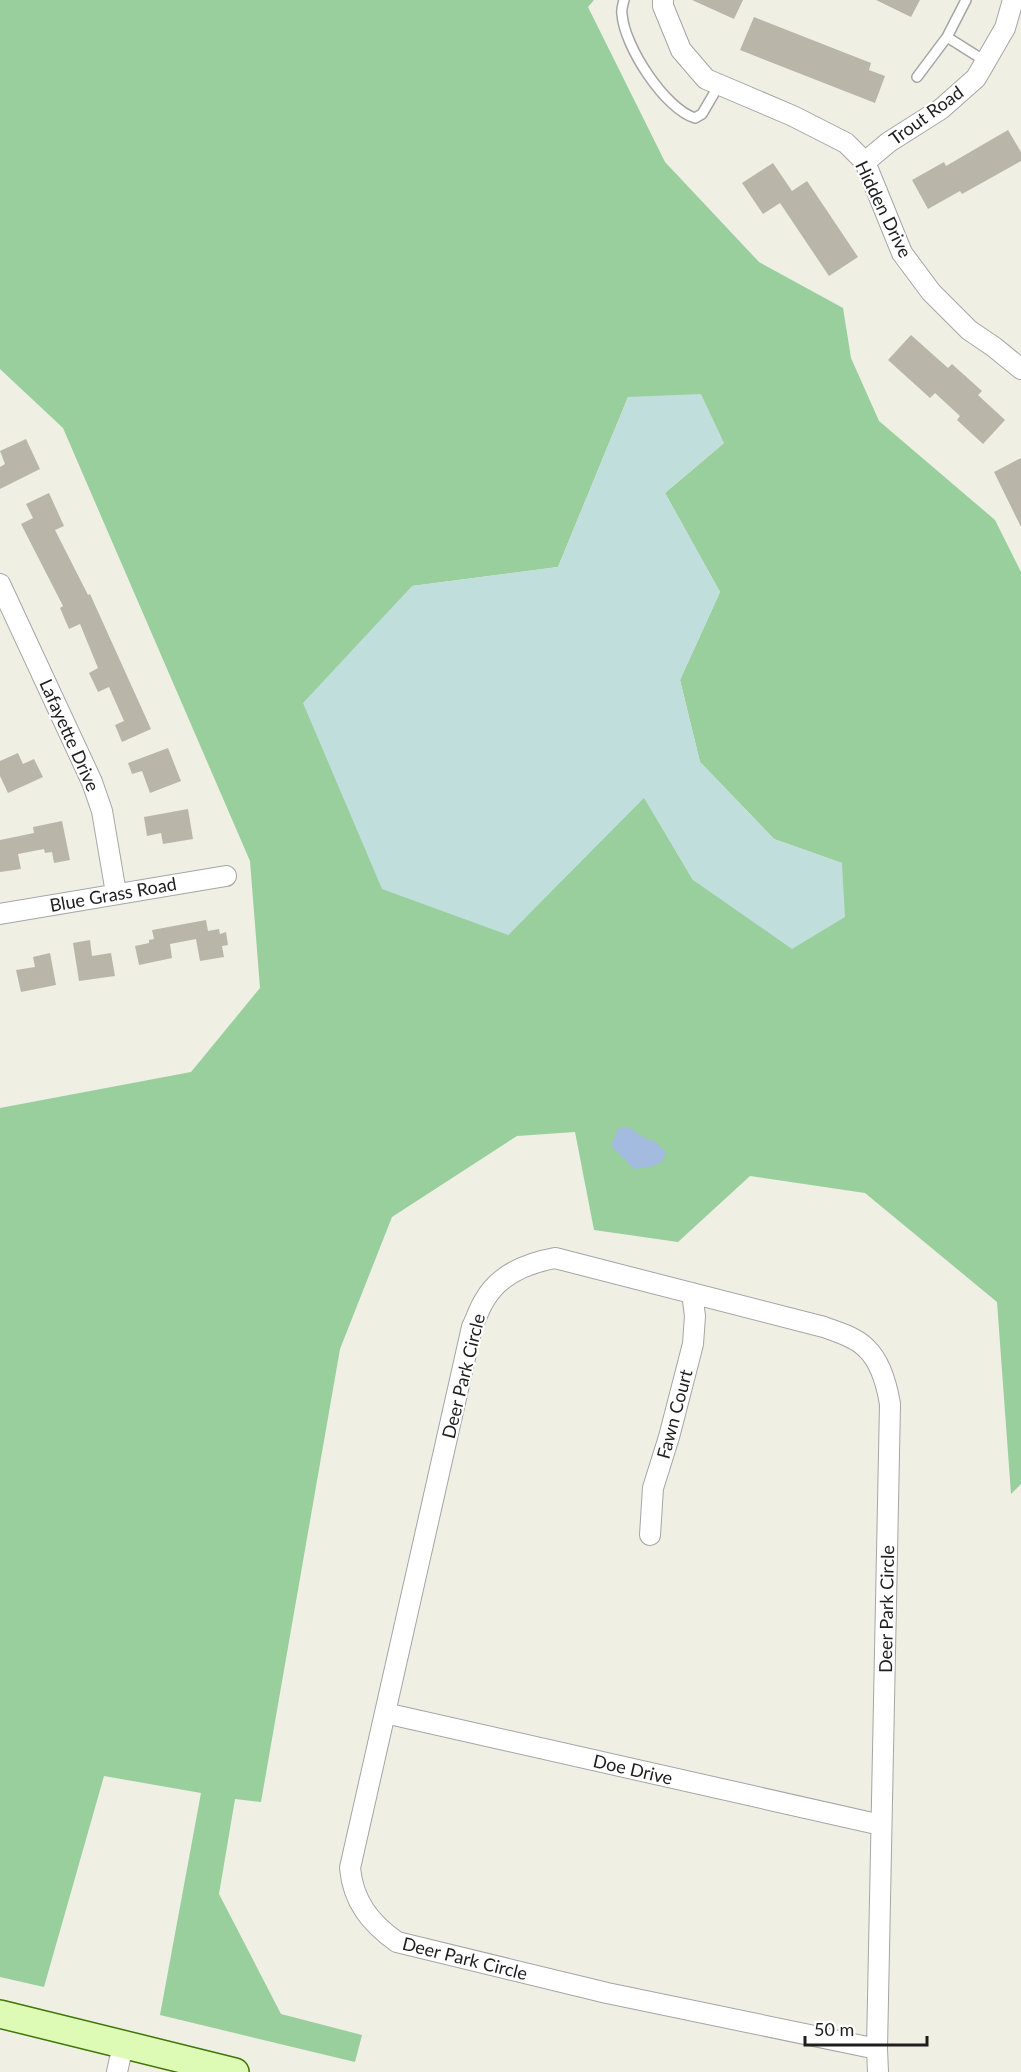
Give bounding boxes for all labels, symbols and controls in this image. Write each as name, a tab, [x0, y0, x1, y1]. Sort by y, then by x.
street label: Trout Road	[885, 81, 967, 149]
street label: Hidden Drive	[851, 157, 917, 261]
street label: Lafayette Drive	[35, 675, 105, 795]
street label: Blue Grass Road	[48, 872, 178, 916]
street label: Deer Park Circle	[437, 1311, 489, 1441]
street label: Fawn Court	[652, 1366, 697, 1461]
street label: Deer Park Circle	[874, 1545, 898, 1673]
street label: Doe Drive	[591, 1749, 675, 1789]
street label: Deer Park Circle	[400, 1932, 530, 1984]
scale bar	[805, 2009, 926, 2047]
text: 50 m	[814, 2018, 854, 2040]

